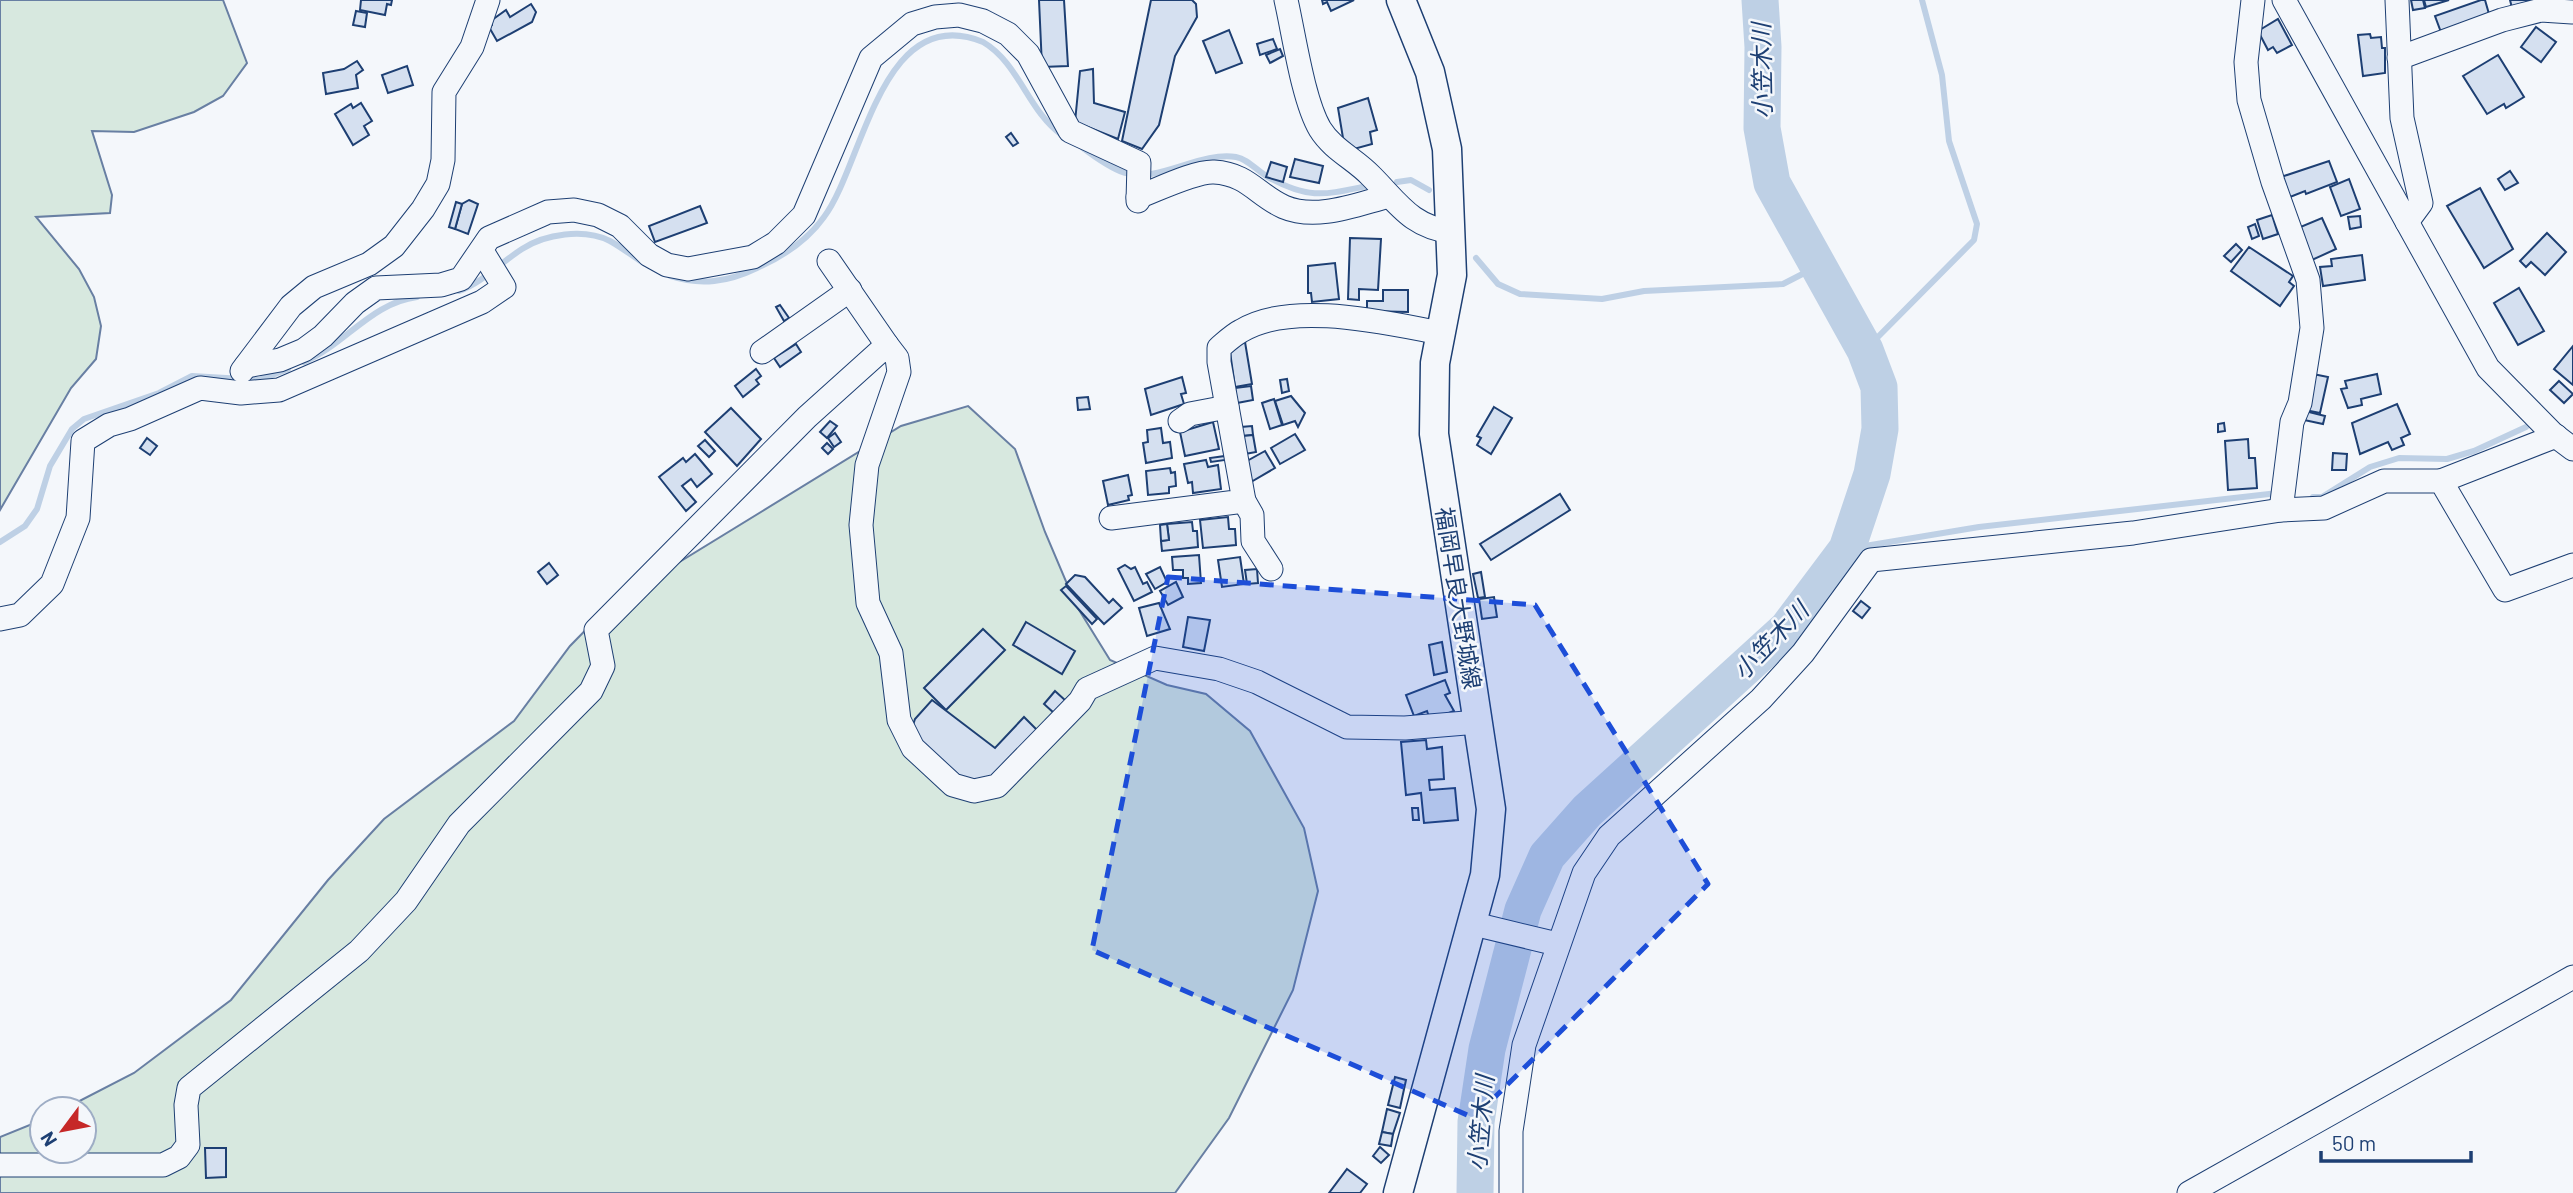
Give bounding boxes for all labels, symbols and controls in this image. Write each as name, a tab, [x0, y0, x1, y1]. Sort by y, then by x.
water label: 小笠木川	[1746, 20, 1776, 119]
street label: 福岡早良大野城線	[1431, 505, 1487, 691]
water label: 小笠木川	[1726, 593, 1816, 685]
water label: 小笠木川	[1461, 1071, 1499, 1172]
north arrow	[28, 1095, 98, 1165]
scale bar	[2321, 1120, 2472, 1164]
text: N	[35, 1128, 61, 1151]
text: 50 m	[2332, 1130, 2376, 1155]

